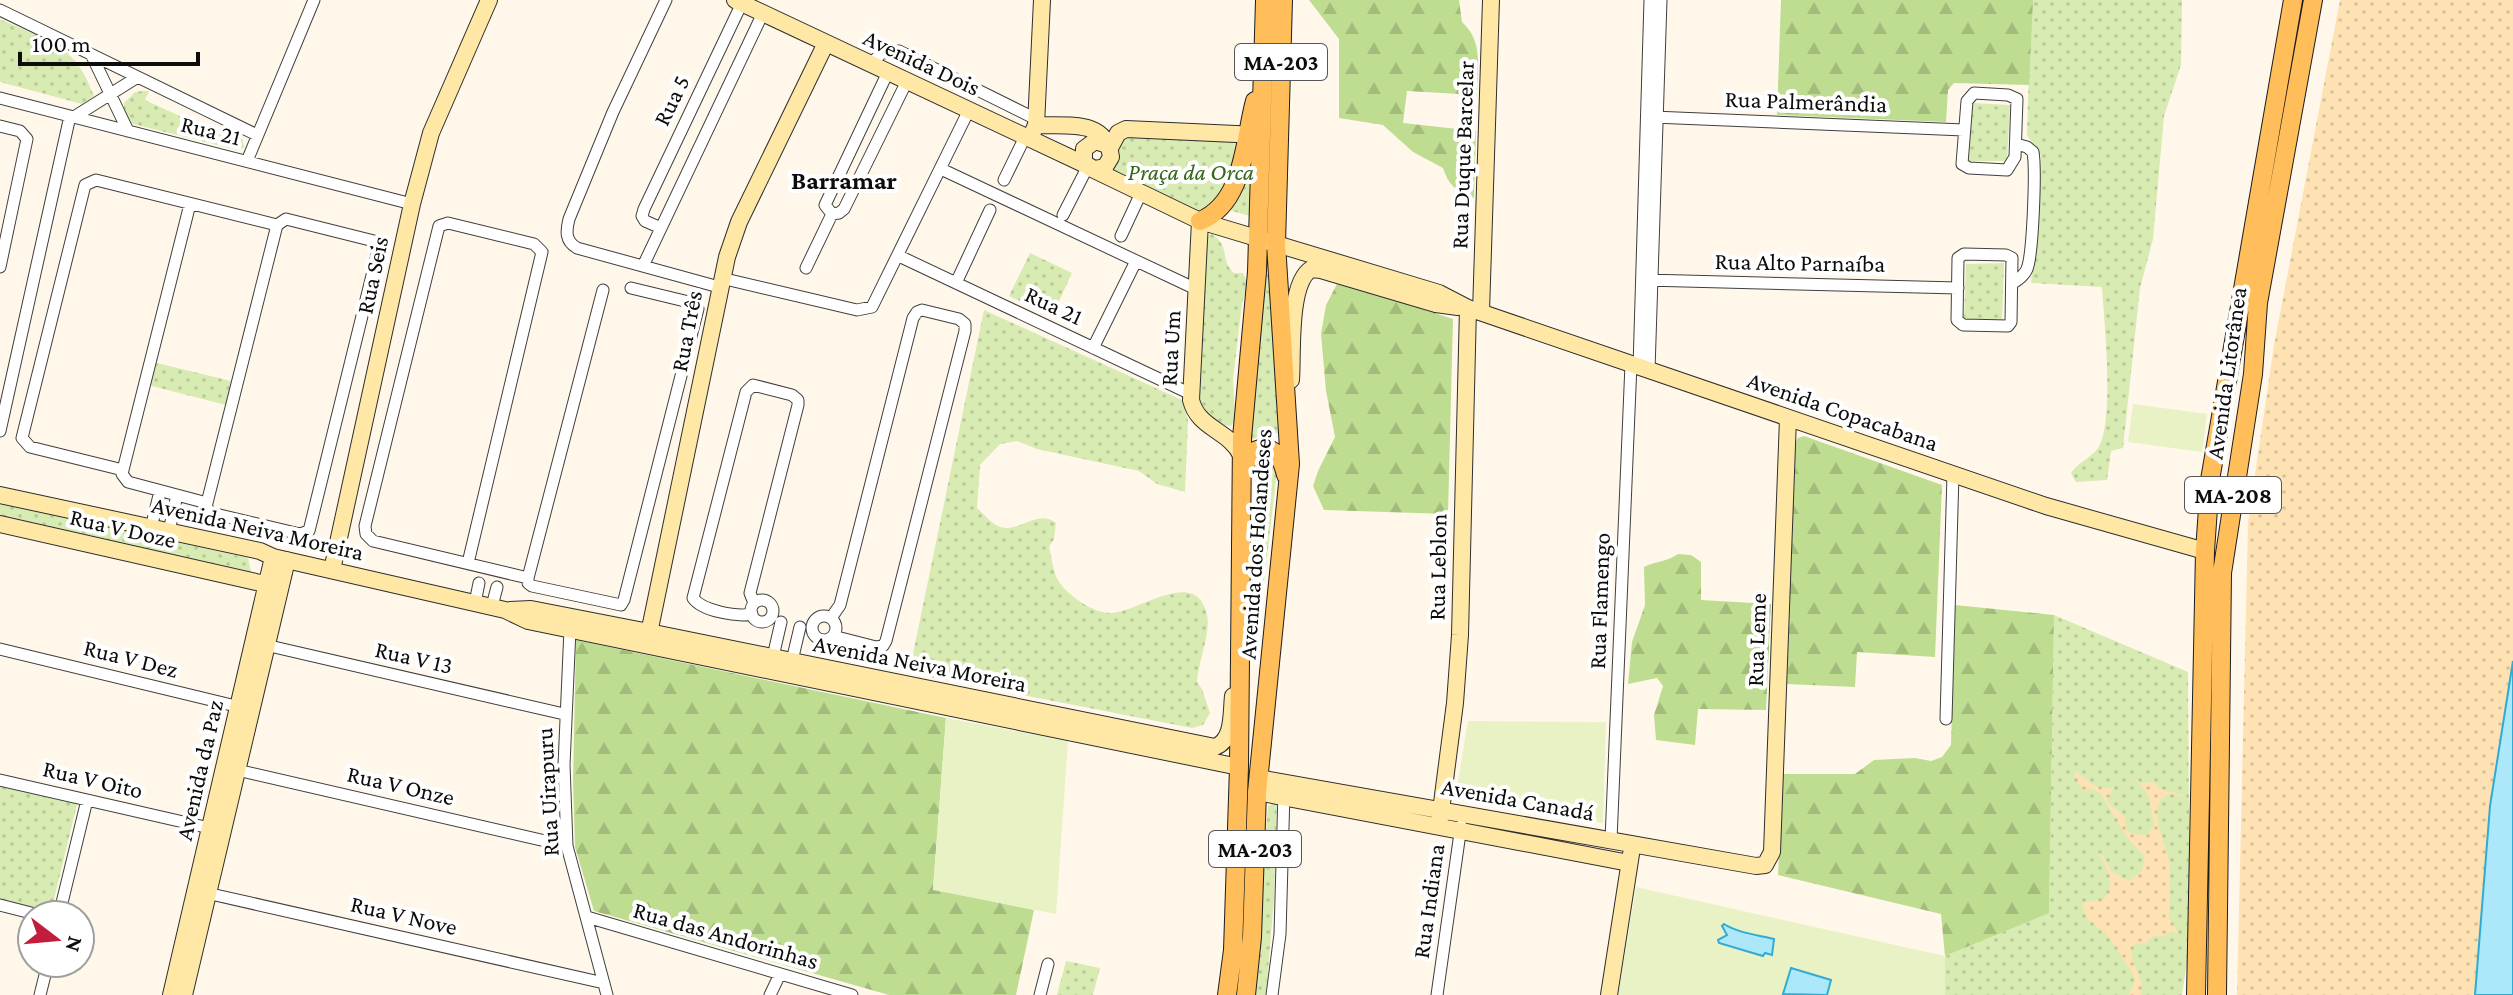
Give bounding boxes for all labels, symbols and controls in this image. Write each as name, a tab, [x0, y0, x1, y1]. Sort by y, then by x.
scale bar	[20, 16, 198, 66]
street label: Avenida Dois	[859, 23, 985, 101]
text: 100 m	[32, 30, 91, 57]
road number: MA-203	[1235, 44, 1327, 80]
street label: Rua Duque Barcelar	[1445, 60, 1479, 250]
street label: Rua 5	[647, 70, 695, 130]
street label: Rua Palmerândia	[1724, 85, 1888, 117]
street label: Rua 21	[178, 110, 244, 150]
park label: Praça da Orca	[1128, 158, 1254, 185]
district label: Barramar	[791, 166, 898, 195]
street label: Rua Seis	[351, 234, 393, 316]
street label: Rua Alto Parnaíba	[1715, 247, 1885, 277]
street label: Rua 21	[1021, 280, 1087, 330]
street label: Avenida Litorânea	[2201, 285, 2251, 461]
street label: Rua Três	[665, 288, 707, 374]
street label: Rua Um	[1155, 309, 1185, 387]
street label: Avenida Copacabana	[1744, 366, 1942, 456]
street label: Avenida dos Holandeses	[1233, 428, 1277, 660]
road number: MA-208	[2185, 477, 2281, 513]
street label: Avenida Neiva Moreira	[149, 490, 367, 566]
street label: Rua V Doze	[67, 503, 179, 553]
street label: Rua Leblon	[1423, 513, 1451, 621]
street label: Rua Flamengo	[1583, 532, 1615, 670]
street label: Rua Leme	[1741, 593, 1771, 687]
street label: Avenida Neiva Moreira	[811, 629, 1029, 697]
street label: Rua V Dez	[81, 633, 181, 683]
street label: Rua V 13	[373, 635, 455, 679]
street label: Avenida da Paz	[170, 697, 228, 843]
street label: Rua Uirapuru	[530, 727, 564, 857]
street label: Rua V Oito	[40, 754, 146, 804]
street label: Rua V Onze	[345, 760, 457, 810]
street label: Avenida Canadá	[1439, 772, 1597, 826]
road number: MA-203	[1209, 831, 1301, 867]
street label: Rua Indiana	[1407, 842, 1449, 960]
street label: Rua V Nove	[348, 890, 460, 940]
street label: Rua das Andorinhas	[630, 896, 822, 974]
north arrow	[16, 899, 96, 979]
text: N	[61, 934, 89, 955]

